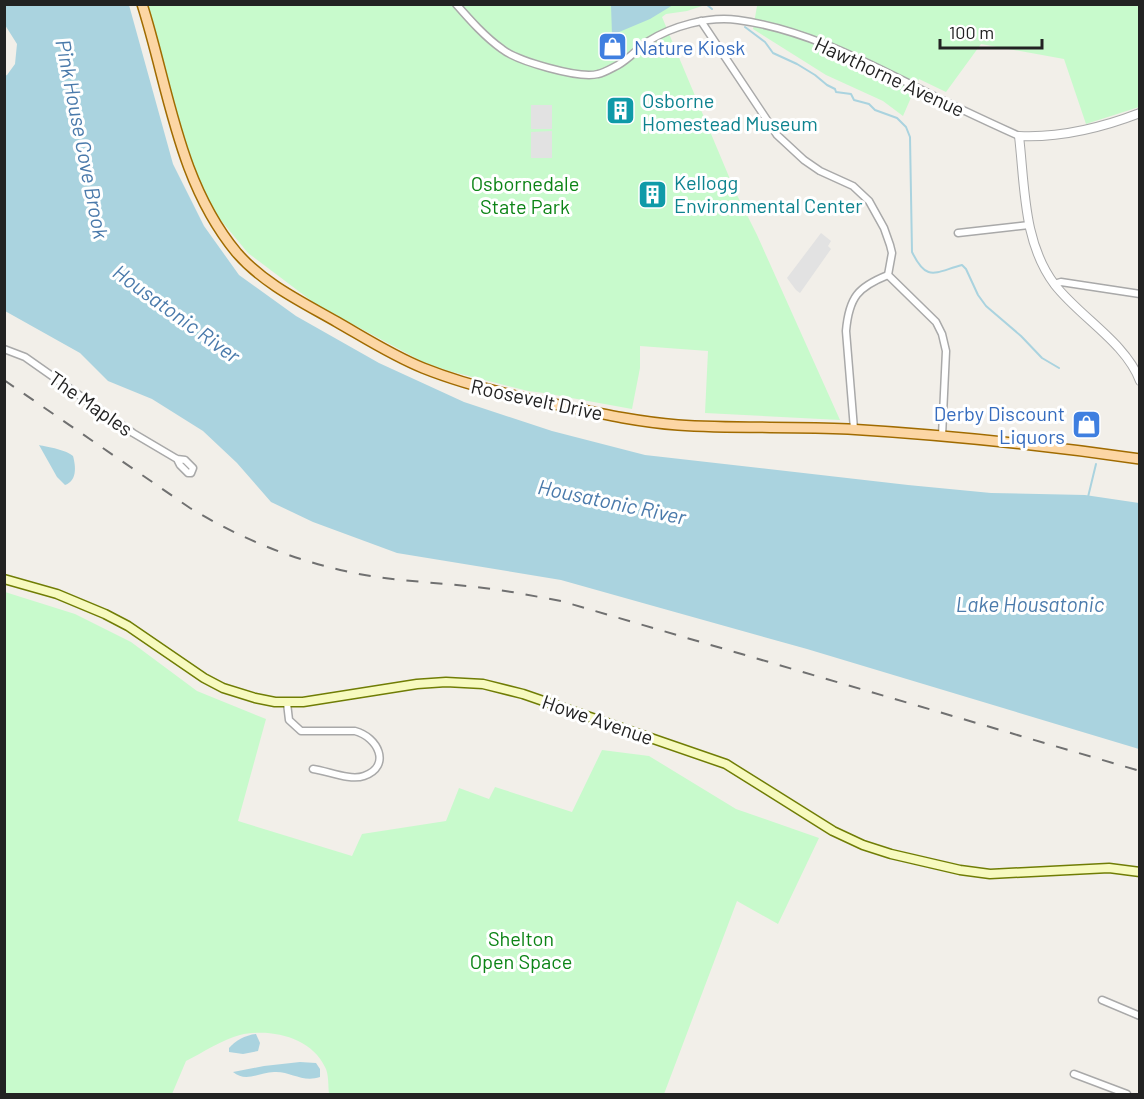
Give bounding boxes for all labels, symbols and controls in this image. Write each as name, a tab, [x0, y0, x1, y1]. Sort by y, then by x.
scale bar	[940, 12, 1042, 50]
text: 100 m	[949, 21, 994, 43]
shop icon: Nature Kiosk	[597, 31, 629, 63]
street label: Hawthorne Avenue	[811, 31, 969, 121]
place label: Nature Kiosk	[634, 35, 745, 59]
water label: Pink House Cove Brook	[51, 37, 115, 241]
place label: Osborne Homestead Museum	[642, 88, 818, 135]
building icon: Osborne Homestead Museum	[605, 95, 637, 127]
place label: Kellogg Environmental Center	[674, 170, 863, 217]
park label: Osbornedale State Park	[471, 171, 579, 218]
building icon: Kellogg Environmental Center	[637, 178, 669, 210]
water label: Housatonic River	[109, 259, 246, 368]
street label: The Maples	[44, 365, 138, 441]
street label: Roosevelt Drive	[469, 373, 605, 425]
place label: Derby Discount Liquors	[934, 401, 1065, 448]
shop icon: Derby Discount Liquors	[1070, 409, 1102, 441]
water label: Housatonic River	[536, 473, 689, 529]
water label: Lake Housatonic	[956, 591, 1105, 616]
street label: Howe Avenue	[539, 689, 657, 749]
park label: Shelton Open Space	[470, 926, 572, 973]

